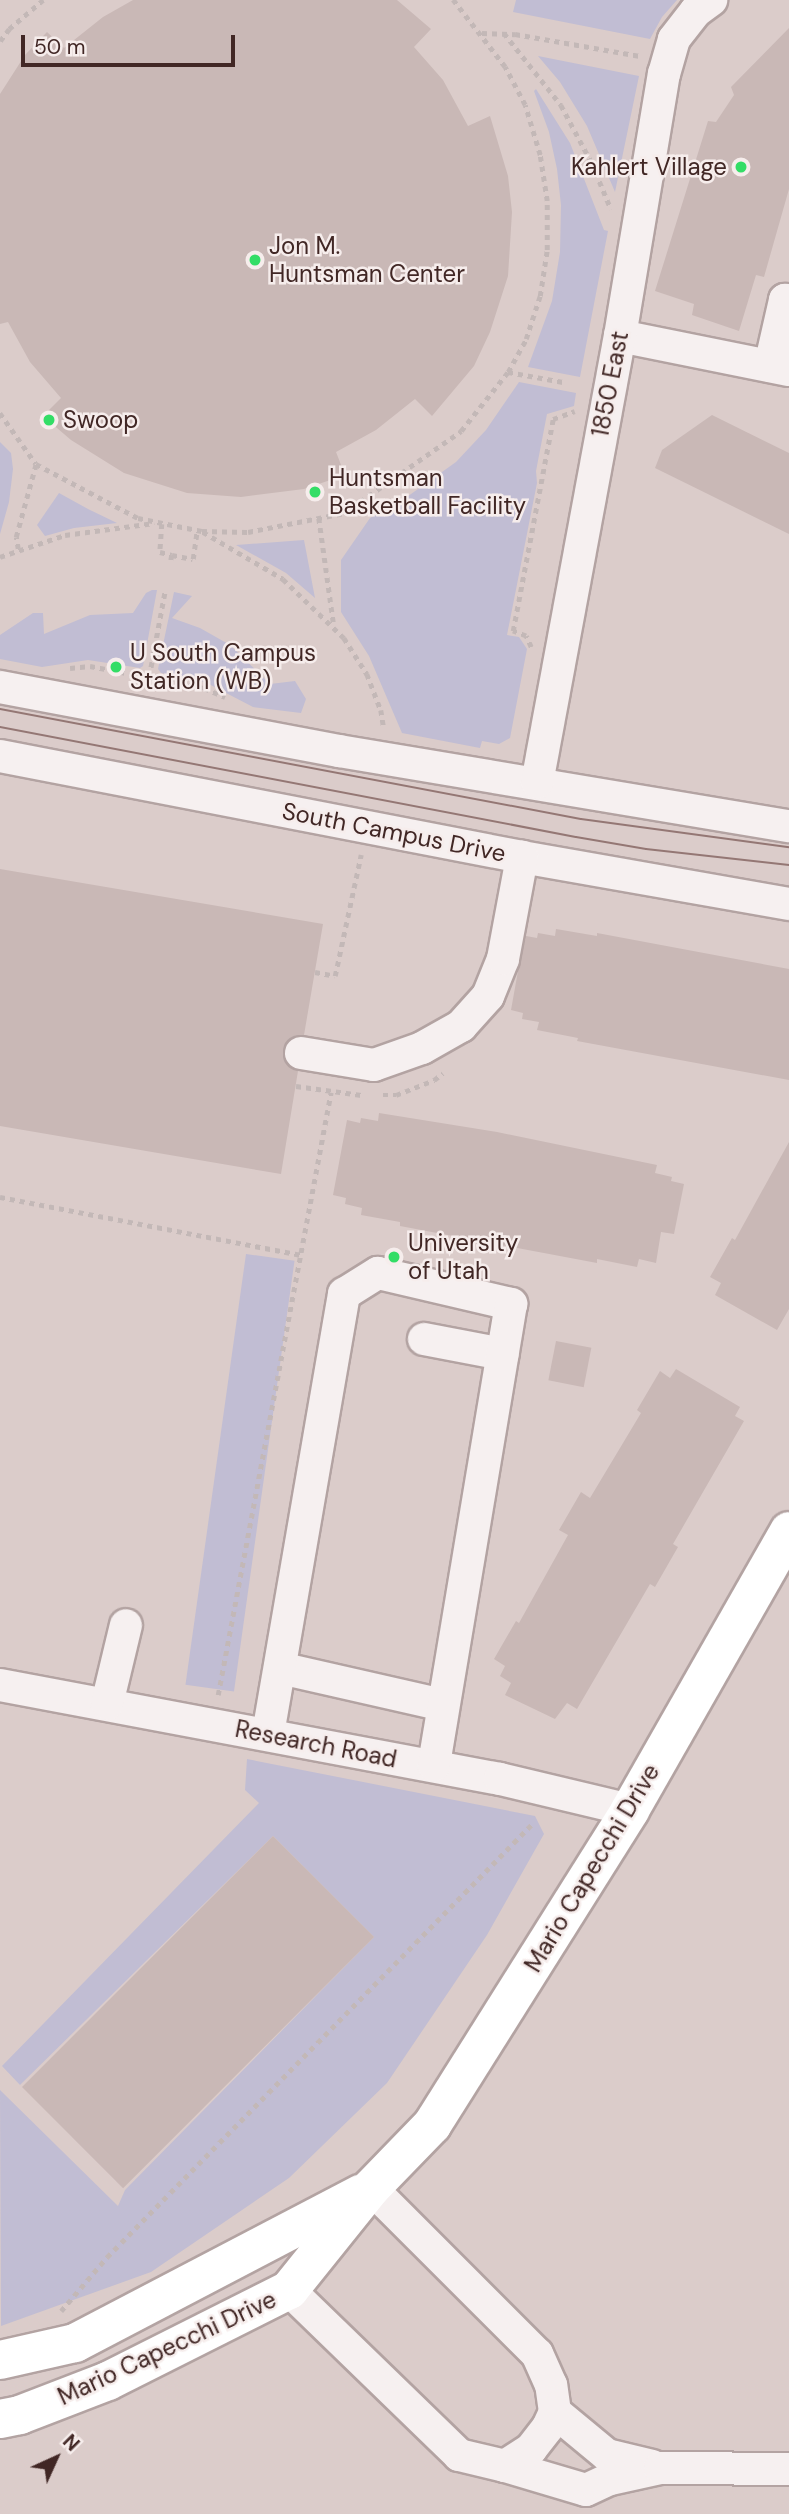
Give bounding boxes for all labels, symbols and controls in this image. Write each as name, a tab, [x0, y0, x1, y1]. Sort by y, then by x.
scale bar	[24, 21, 238, 65]
text: 50 m	[34, 33, 85, 61]
place label: Kahlert Village	[571, 153, 727, 181]
marker: Kahlert Village	[733, 159, 749, 175]
place label: Jon M. Huntsman Center	[269, 232, 465, 288]
marker: Jon M. Huntsman Center	[247, 252, 263, 268]
street label: 1850 East	[586, 329, 634, 439]
place label: Swoop	[63, 406, 138, 434]
marker: Swoop	[41, 412, 57, 428]
place label: Huntsman Basketball Facility	[329, 464, 526, 520]
marker: Huntsman Basketball Facility	[307, 484, 323, 500]
place label: U South Campus Station (WB)	[130, 639, 316, 695]
marker: U South Campus Station (WB)	[108, 659, 124, 675]
street label: South Campus Drive	[280, 796, 508, 868]
place label: University of Utah	[408, 1229, 518, 1285]
marker: University of Utah	[386, 1249, 402, 1265]
street label: Research Road	[233, 1714, 399, 1774]
street label: Mario Capecchi Drive	[518, 1759, 666, 1977]
street label: Mario Capecchi Drive	[53, 2285, 281, 2411]
north arrow	[21, 2423, 91, 2493]
text: N	[57, 2429, 85, 2457]

